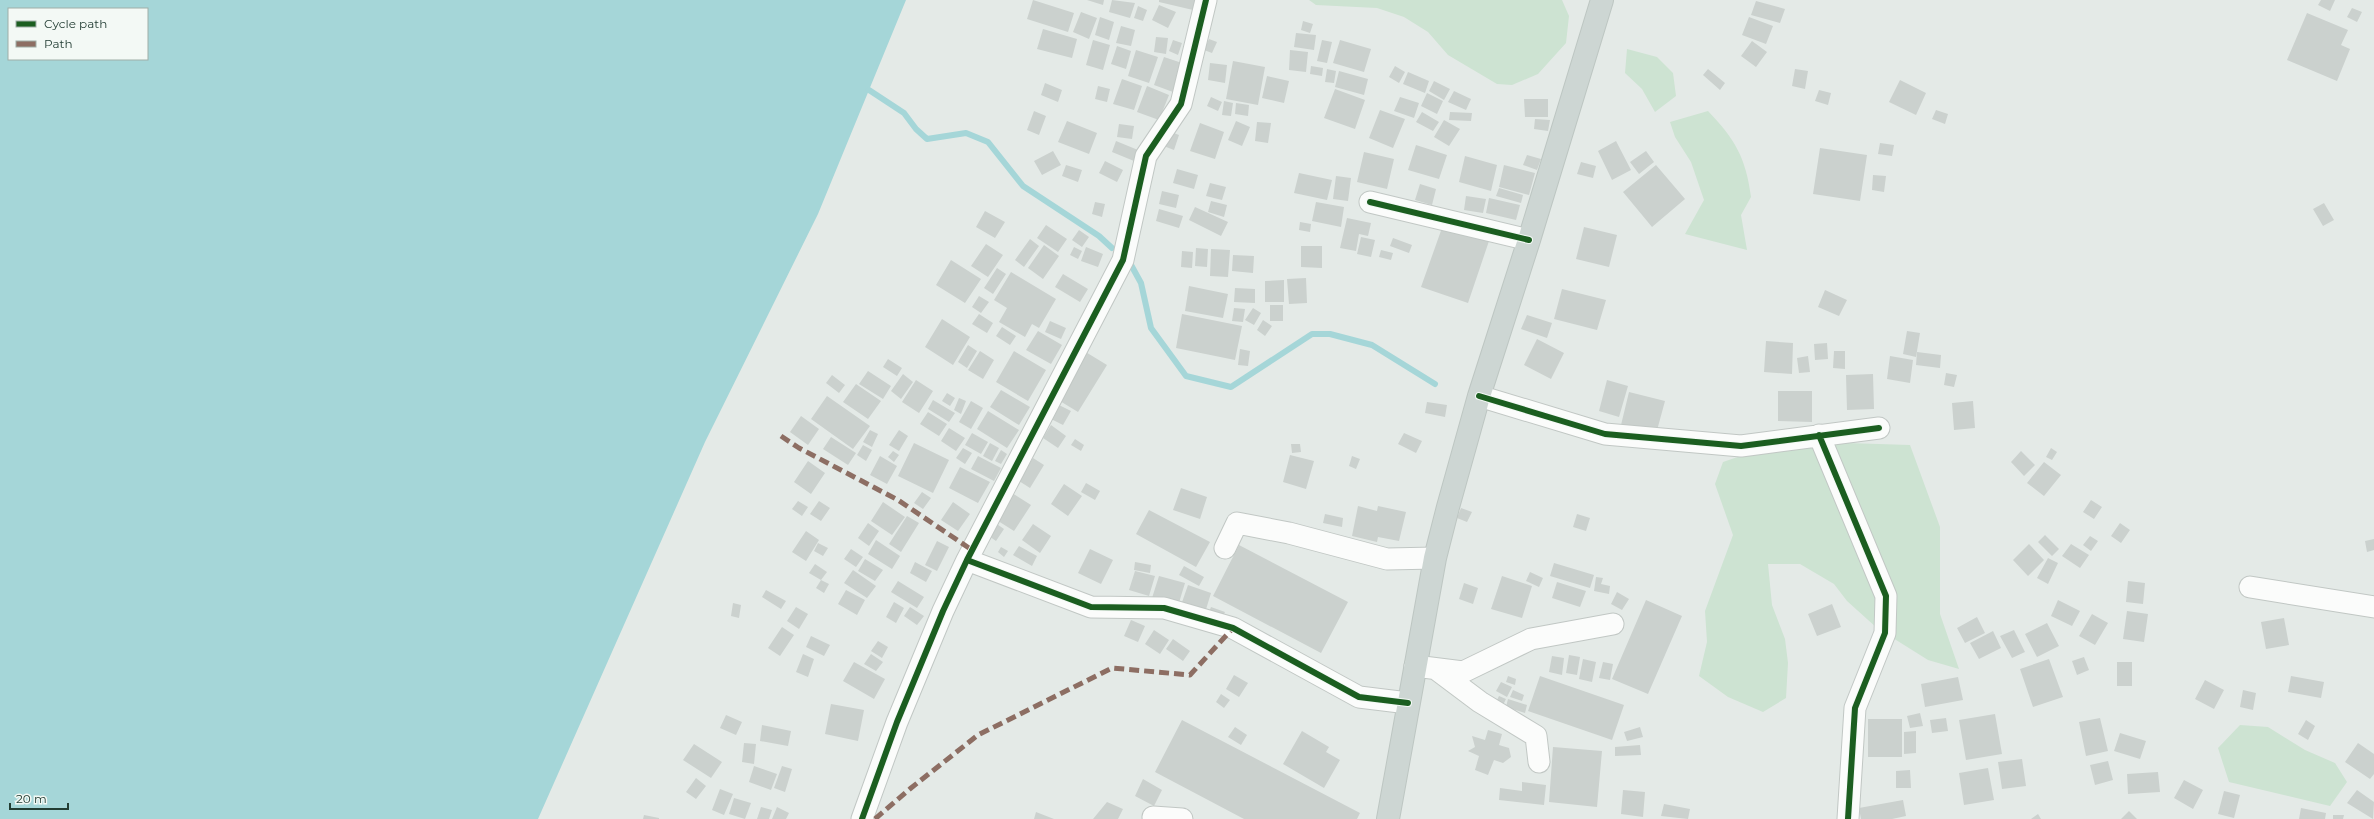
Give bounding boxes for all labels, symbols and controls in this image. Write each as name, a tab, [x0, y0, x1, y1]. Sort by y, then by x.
legend	[8, 8, 148, 60]
text: Cycle path	[44, 16, 107, 31]
text: Path	[44, 36, 73, 51]
scale bar	[10, 785, 68, 811]
text: 20 m	[16, 791, 47, 806]

